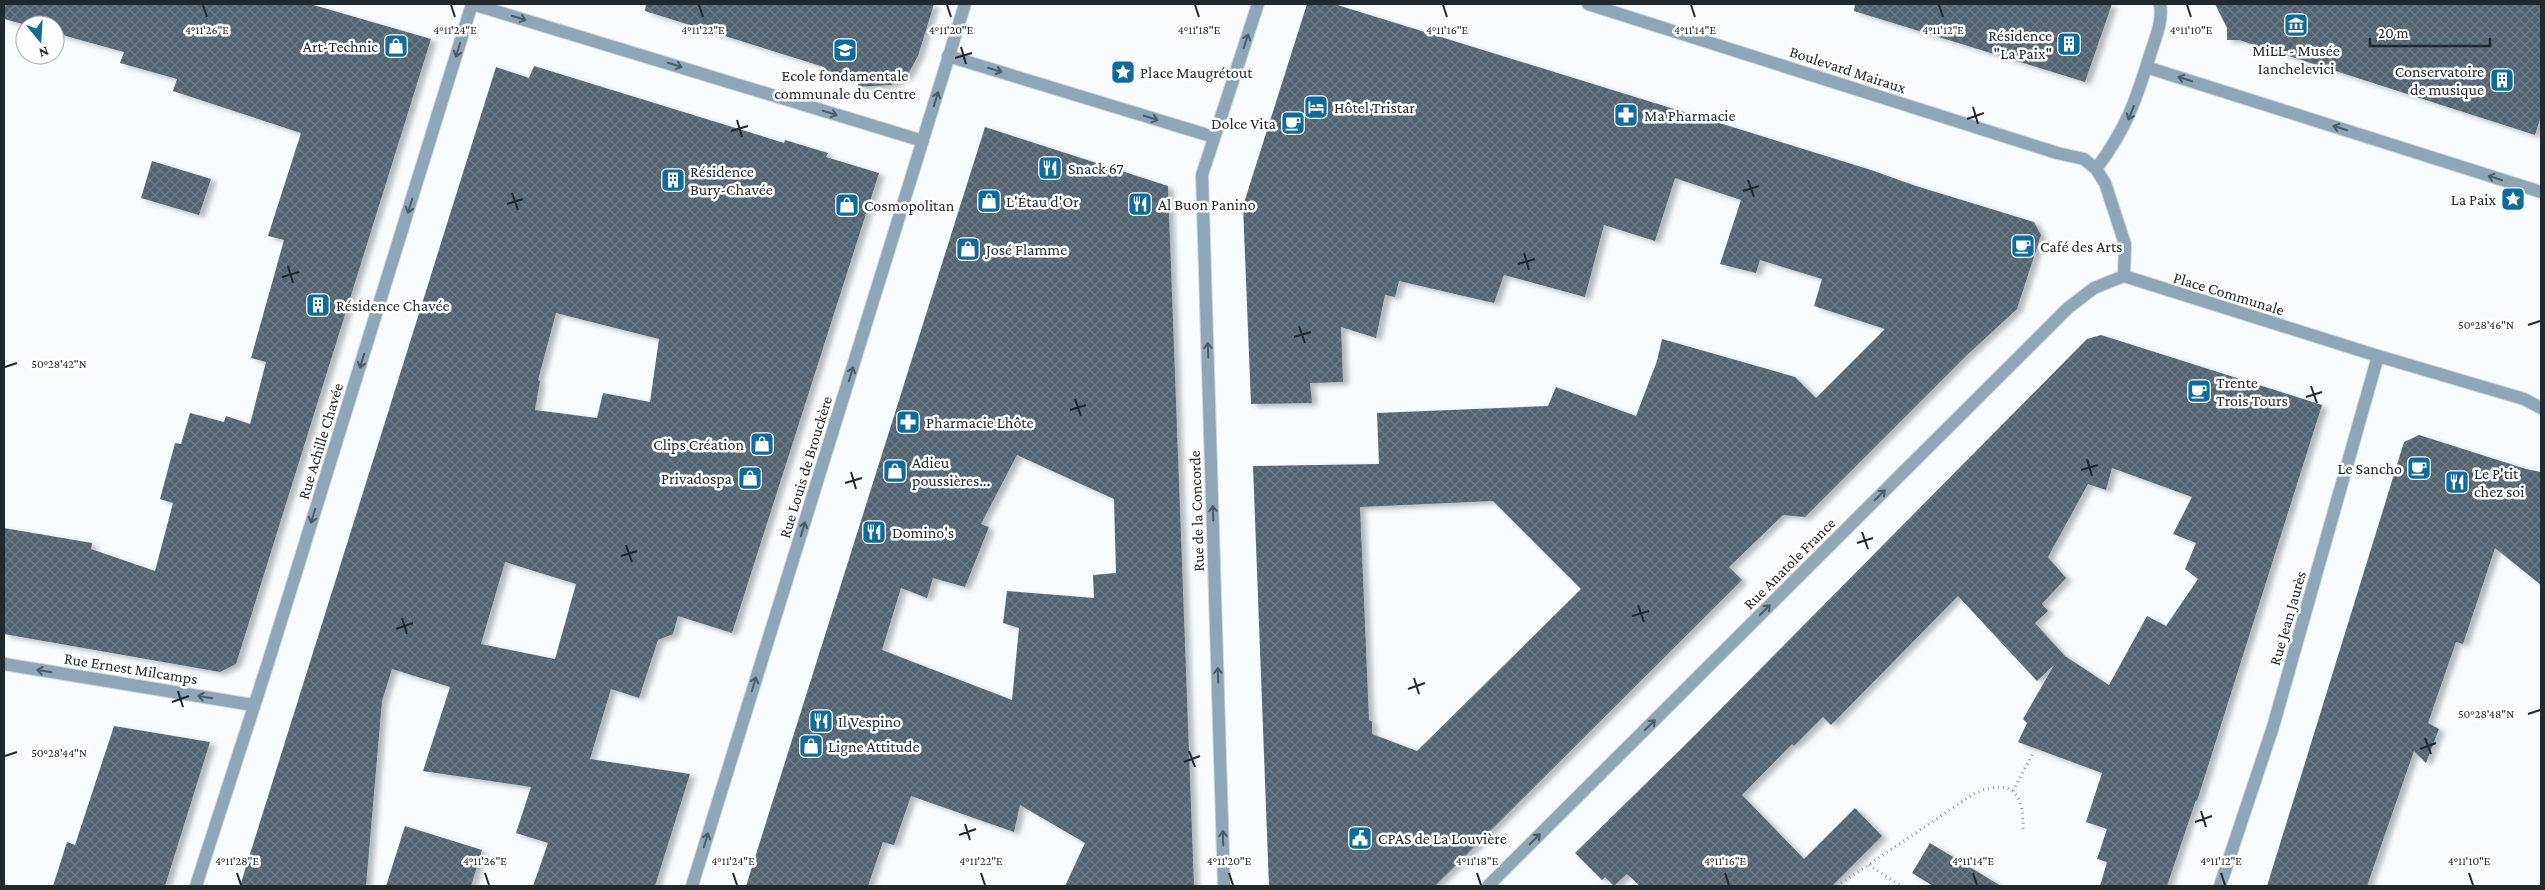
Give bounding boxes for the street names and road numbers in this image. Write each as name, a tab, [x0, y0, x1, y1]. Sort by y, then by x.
street label: Boulevard Mairaux	[1787, 43, 1909, 96]
street label: Place Communale	[2171, 269, 2286, 318]
street label: Rue Achille Chavée	[295, 381, 346, 501]
street label: Rue Louis de Brouckère	[776, 394, 835, 540]
street label: Rue de la Concorde	[1186, 450, 1207, 572]
street label: Rue Anatole France	[1740, 514, 1839, 613]
street label: Rue Jean Jaurès	[2266, 569, 2310, 667]
street label: Rue Ernest Milcamps	[63, 650, 199, 688]

